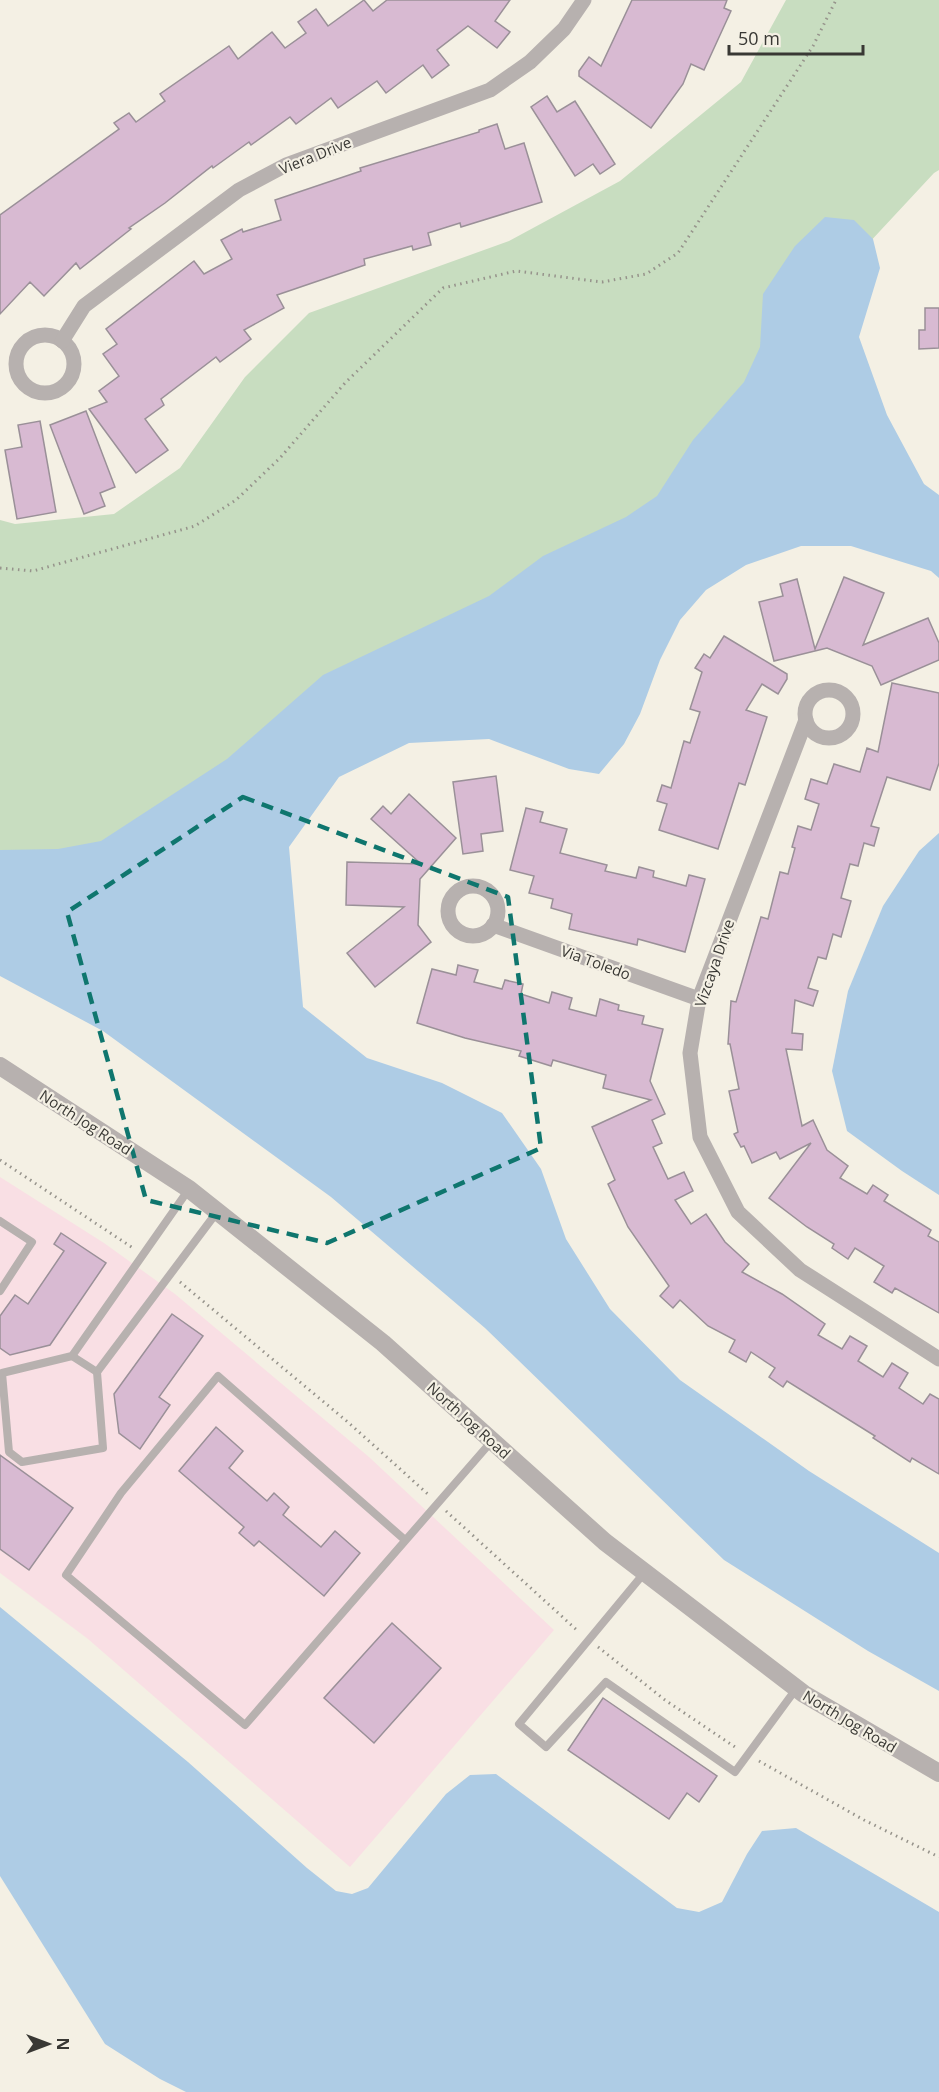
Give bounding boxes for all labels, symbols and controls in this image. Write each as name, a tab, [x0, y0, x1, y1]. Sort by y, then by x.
scale bar	[729, 18, 862, 56]
text: 50 m	[738, 26, 780, 50]
street label: Viera Drive	[276, 131, 354, 179]
street label: Vizcaya Drive	[690, 916, 738, 1010]
street label: Via Toledo	[558, 940, 634, 984]
street label: North Jog Road	[36, 1085, 136, 1159]
street label: North Jog Road	[423, 1377, 515, 1463]
street label: North Jog Road	[800, 1685, 900, 1757]
north arrow	[18, 2014, 78, 2074]
text: N	[52, 2037, 74, 2051]

